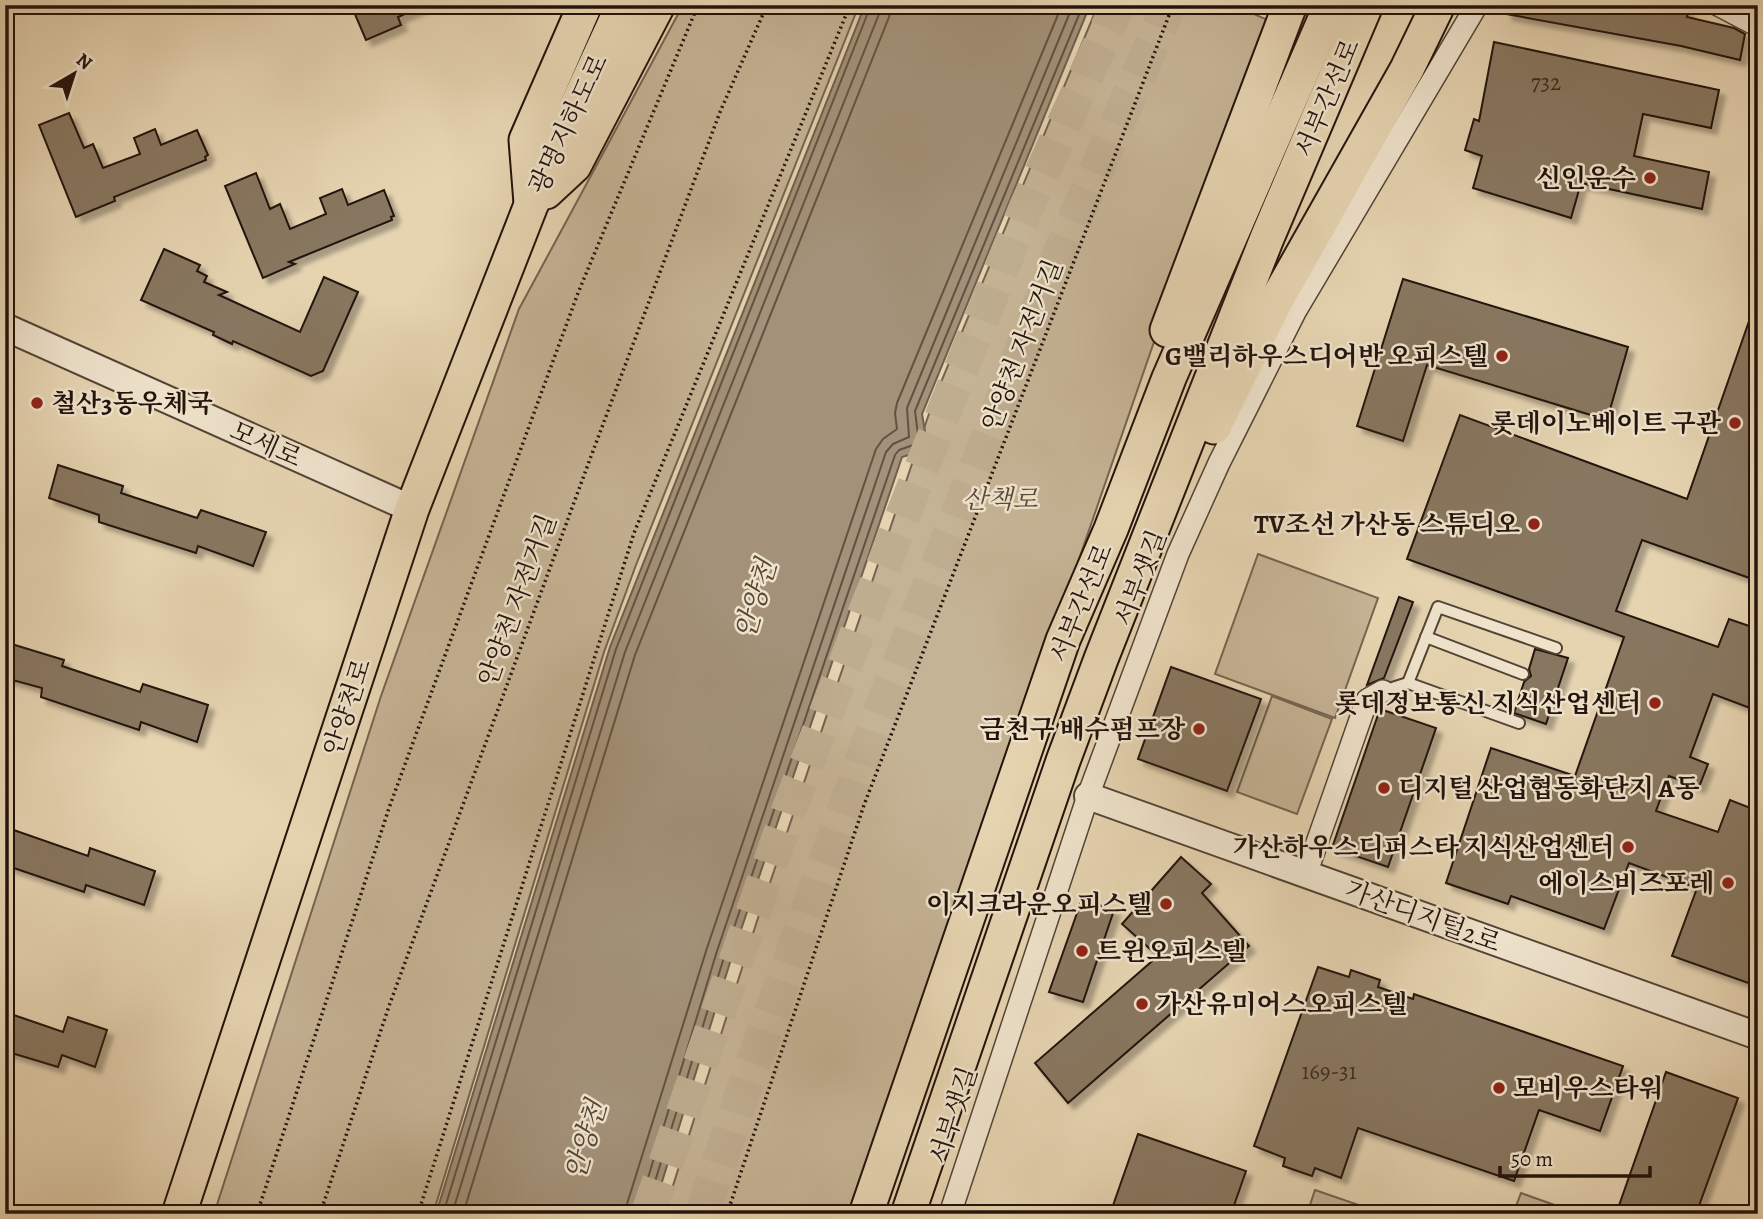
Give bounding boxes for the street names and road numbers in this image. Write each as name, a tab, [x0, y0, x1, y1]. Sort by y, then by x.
street label: 서부간선로	[1287, 34, 1368, 163]
street label: 광명지하도로	[521, 49, 616, 200]
street label: 안양천 자전거길	[974, 254, 1071, 436]
street label: 모세로	[224, 413, 307, 476]
street label: 안양천 자전거길	[470, 509, 565, 691]
street label: 서부샛길	[1106, 525, 1175, 631]
street label: 서부간선로	[1042, 538, 1121, 668]
street label: 안양천로	[315, 654, 380, 760]
street label: 가산디지털2로	[1340, 872, 1505, 961]
street label: 서부샛길	[921, 1062, 986, 1168]

